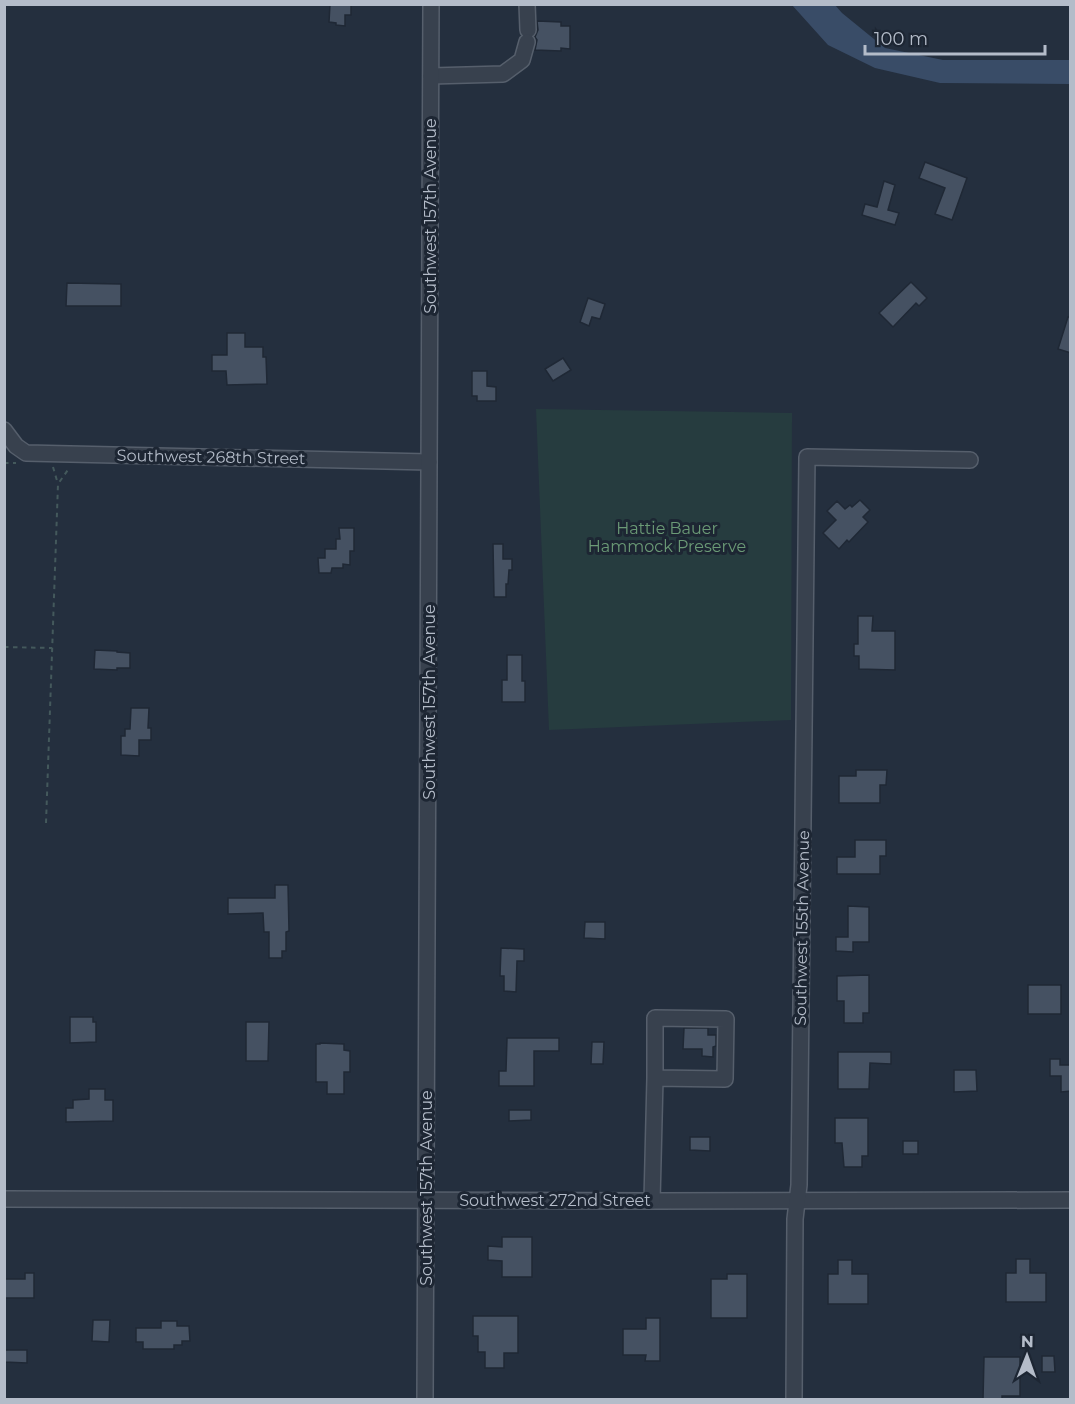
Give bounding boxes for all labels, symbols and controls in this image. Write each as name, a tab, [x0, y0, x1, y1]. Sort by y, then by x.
scale bar	[865, 18, 1045, 56]
text: 100 m	[874, 28, 928, 50]
street label: Southwest 157th Avenue	[421, 118, 440, 314]
street label: Southwest 268th Street	[117, 446, 306, 468]
park label: Hattie Bauer Hammock Preserve	[588, 519, 746, 556]
street label: Southwest 157th Avenue	[420, 604, 439, 800]
street label: Southwest 155th Avenue	[791, 830, 813, 1026]
street label: Southwest 157th Avenue	[417, 1090, 436, 1286]
street label: Southwest 272nd Street	[459, 1191, 651, 1210]
north arrow	[997, 1326, 1057, 1386]
text: N	[1021, 1332, 1034, 1351]

